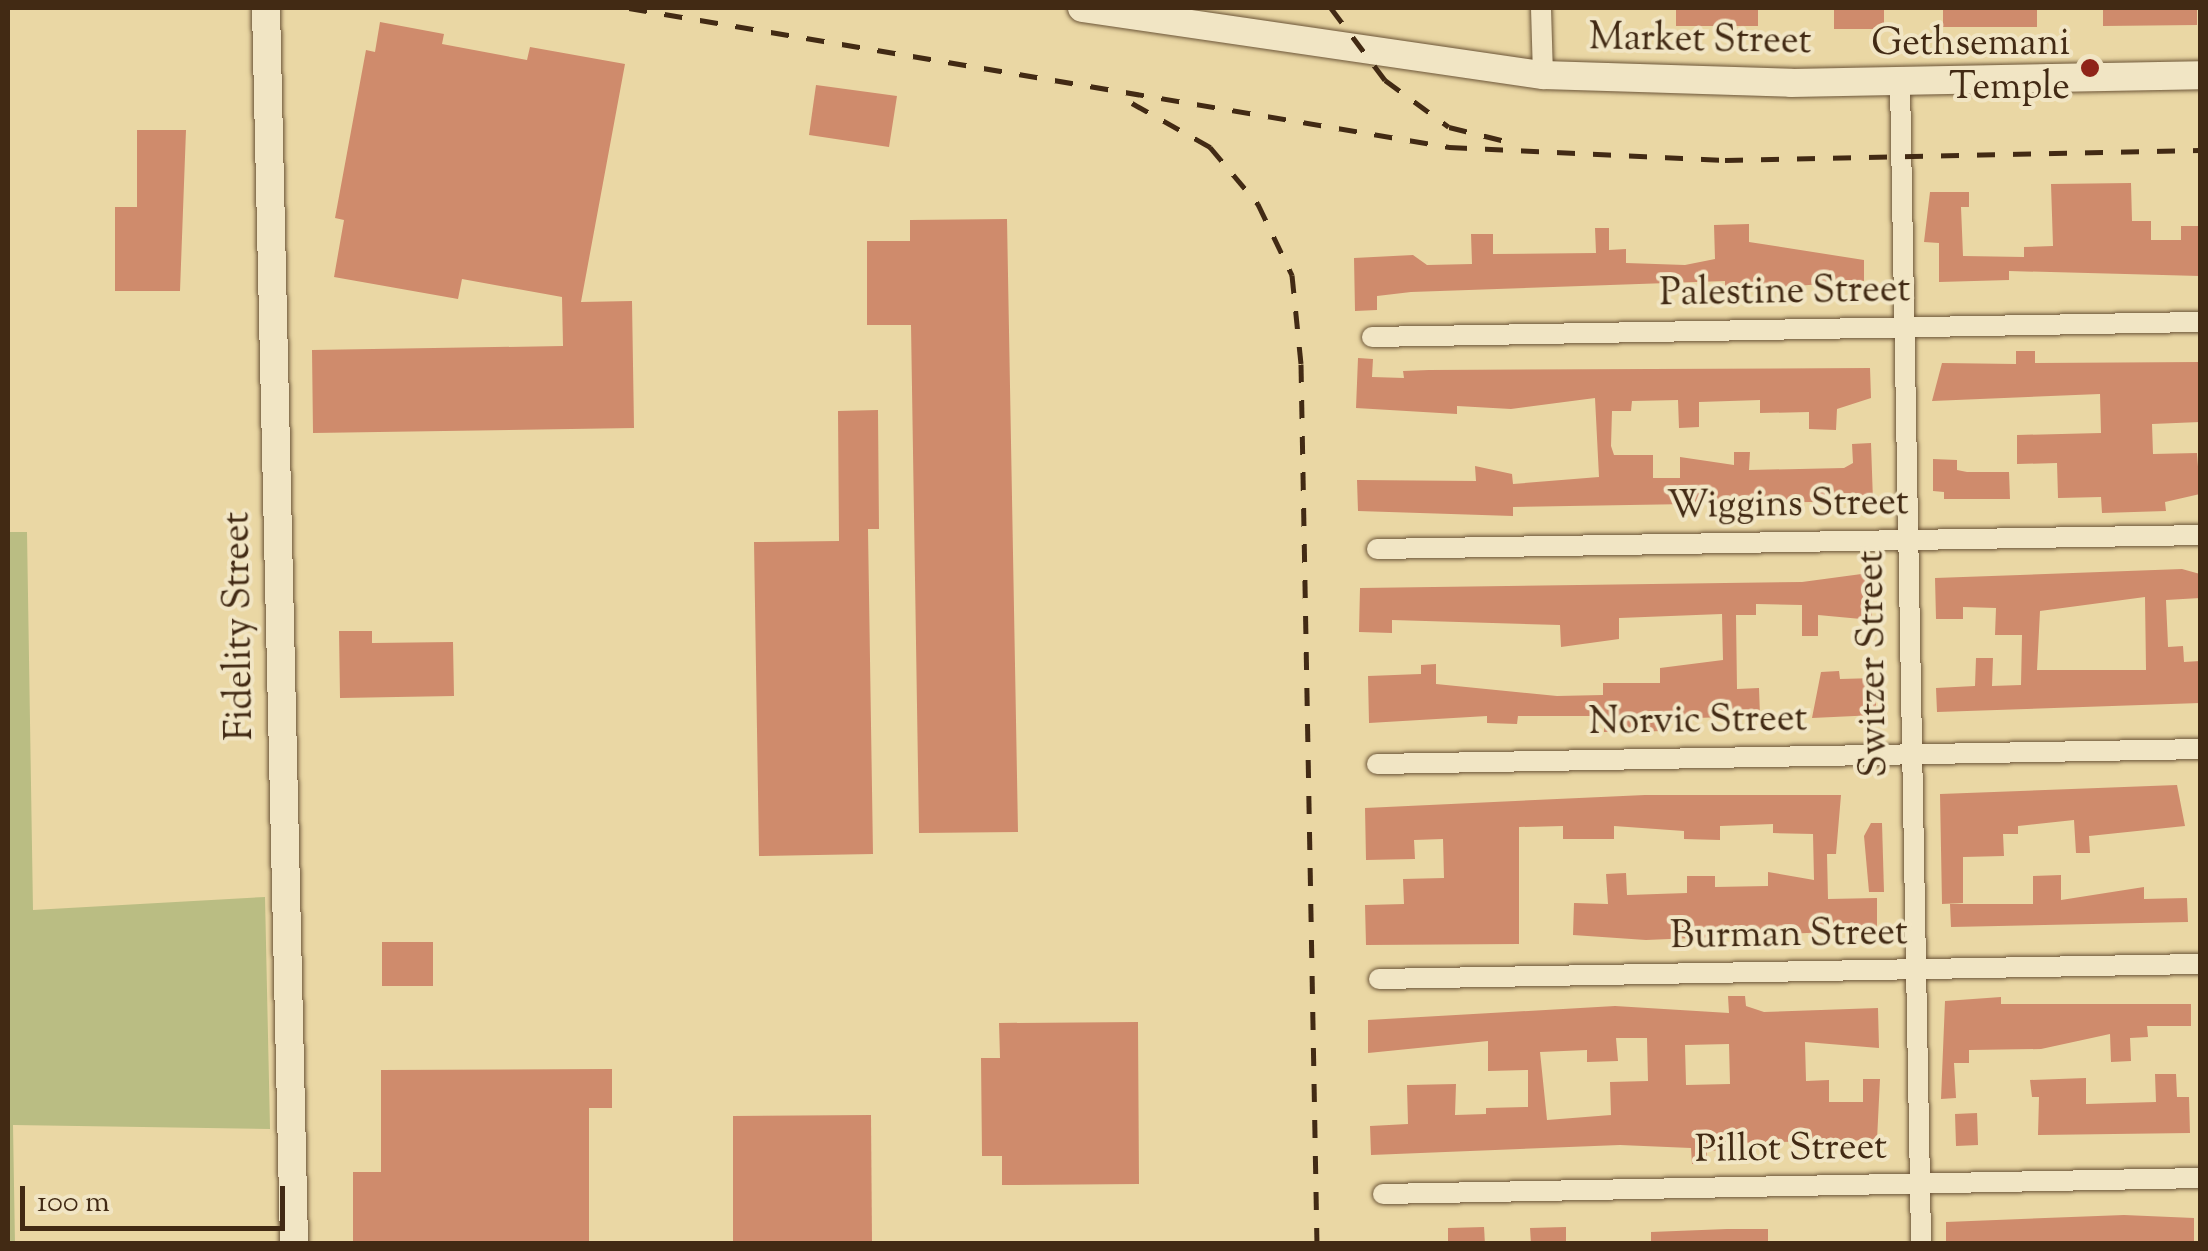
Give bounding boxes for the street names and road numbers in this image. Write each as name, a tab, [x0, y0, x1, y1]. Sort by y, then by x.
street label: Market Street	[1588, 17, 1812, 67]
street label: Palestine Street	[1659, 269, 1911, 319]
street label: Wiggins Street	[1667, 482, 1909, 532]
street label: Fidelity Street	[216, 511, 266, 741]
street label: Switzer Street	[1850, 550, 1900, 778]
street label: Norvic Street	[1588, 698, 1808, 748]
street label: Burman Street	[1670, 912, 1908, 962]
street label: Pillot Street	[1694, 1127, 1888, 1175]

